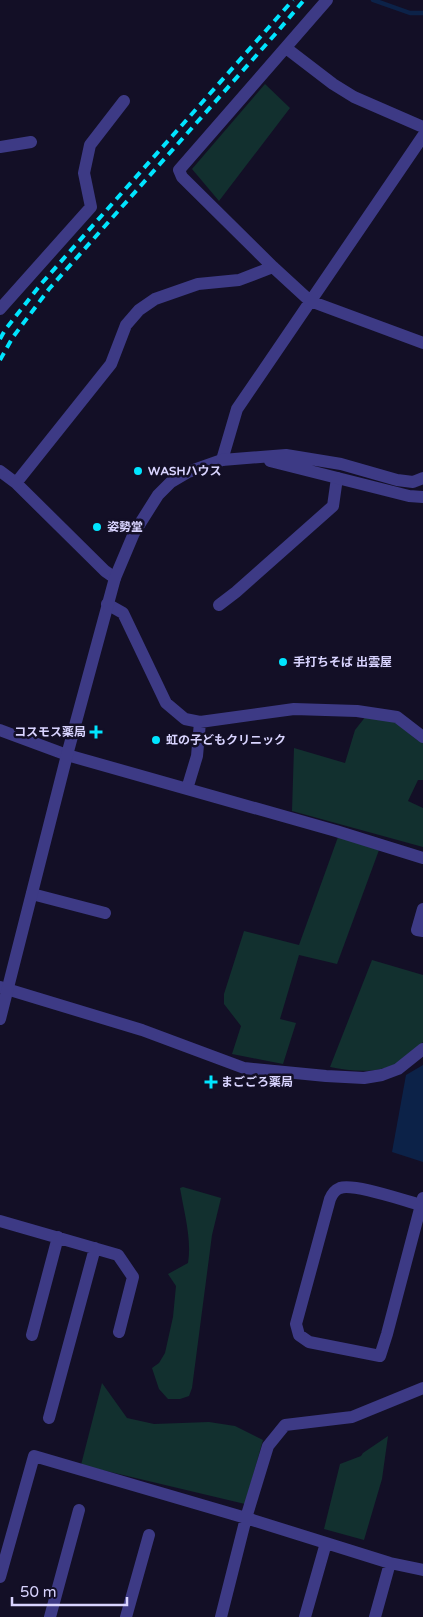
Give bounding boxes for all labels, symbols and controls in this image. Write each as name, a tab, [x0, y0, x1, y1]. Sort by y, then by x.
place label: WASHハウス	[148, 464, 222, 478]
marker: WASHハウス	[132, 465, 144, 477]
place label: 姿勢堂	[107, 520, 143, 534]
marker: 姿勢堂	[91, 521, 103, 533]
place label: 手打ちそば 出雲屋	[293, 655, 392, 669]
marker: 手打ちそば 出雲屋	[277, 656, 289, 668]
place label: コスモス薬局	[14, 725, 86, 739]
marker: コスモス薬局	[90, 726, 102, 738]
place label: 虹の子どもクリニック	[166, 733, 286, 747]
marker: 虹の子どもクリニック	[150, 734, 162, 746]
place label: まごごろ薬局	[221, 1075, 293, 1089]
marker: まごごろ薬局	[205, 1076, 217, 1088]
scale bar	[12, 1574, 128, 1606]
text: 50 m	[20, 1583, 57, 1601]

